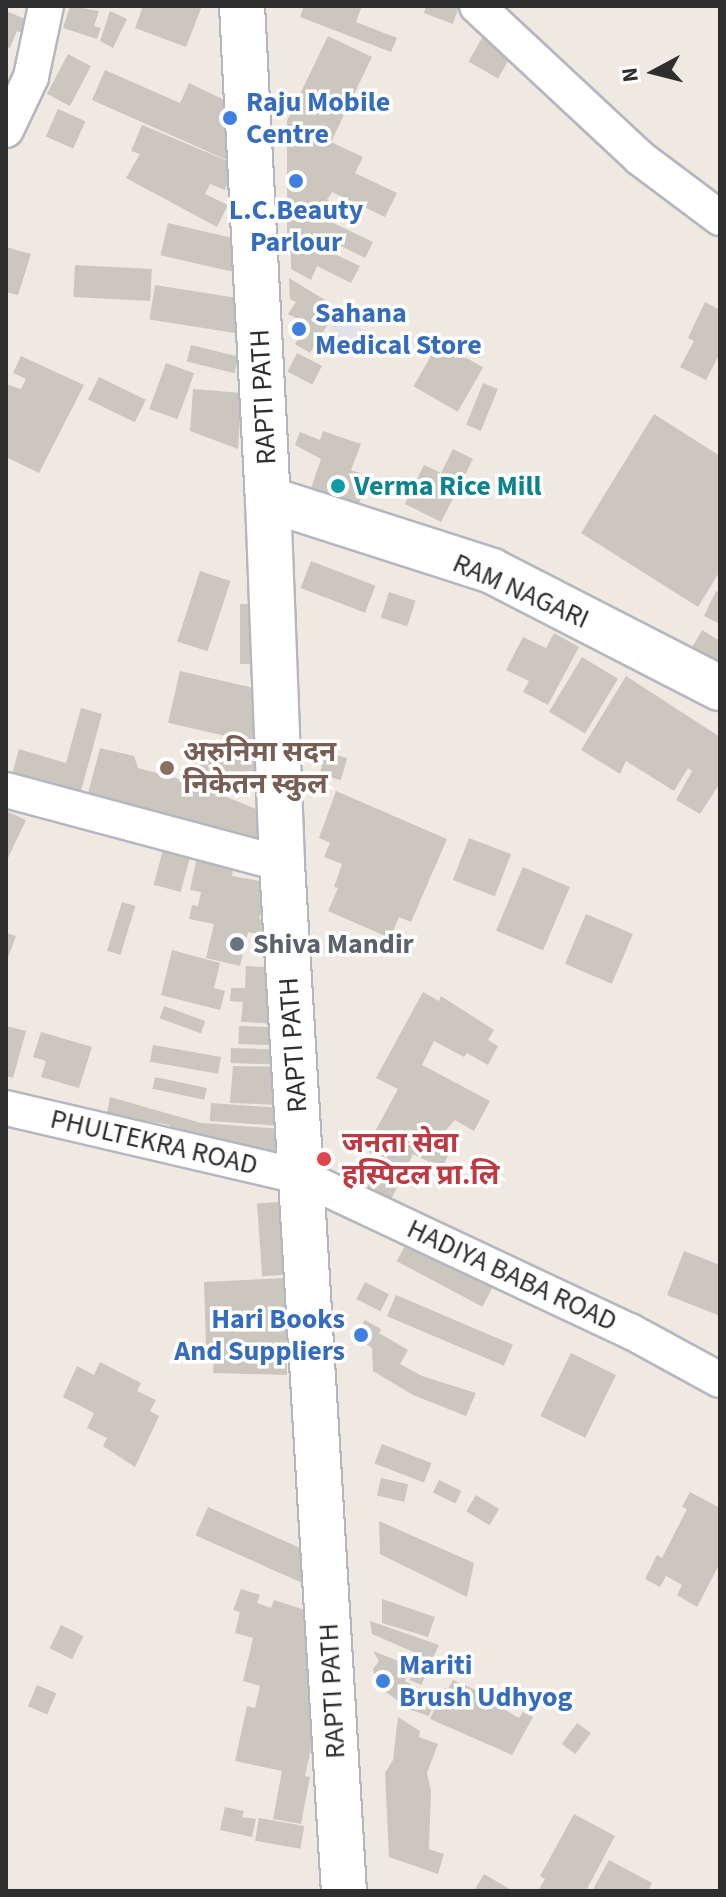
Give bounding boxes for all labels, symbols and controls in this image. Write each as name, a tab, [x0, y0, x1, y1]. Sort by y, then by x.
north arrow	[614, 32, 694, 112]
text: N	[613, 66, 647, 84]
place label: Raju Mobile Centre	[246, 85, 390, 151]
marker: Raju Mobile Centre	[221, 109, 239, 127]
marker: L.C.Beauty Parlour	[287, 172, 305, 190]
place label: L.C.Beauty Parlour	[229, 193, 363, 259]
place label: Sahana Medical Store	[315, 296, 482, 362]
marker: Sahana Medical Store	[290, 320, 308, 338]
street label: RAPTI PATH	[243, 328, 283, 466]
place label: Verma Rice Mill	[354, 469, 541, 503]
marker: Verma Rice Mill	[329, 477, 347, 495]
street label: RAM NAGARI	[448, 546, 594, 636]
place label: अरुनिमा सदन निकेतन स्कुल	[183, 735, 336, 801]
marker: अरुनिमा सदन निकेतन स्कुल	[158, 759, 176, 777]
place label: Shiva Mandir	[253, 927, 414, 961]
marker: Shiva Mandir	[228, 935, 246, 953]
street label: RAPTI PATH	[272, 976, 314, 1114]
street label: PHULTEKRA ROAD	[47, 1102, 261, 1182]
place label: जनता सेवा हस्पिटल प्रा.लि	[342, 1126, 499, 1192]
marker: जनता सेवा हस्पिटल प्रा.लि	[313, 1148, 335, 1170]
street label: HADIYA BABA ROAD	[402, 1212, 622, 1338]
place label: Hari Books And Suppliers	[174, 1302, 345, 1368]
marker: Hari Books And Suppliers	[352, 1326, 370, 1344]
street label: RAPTI PATH	[312, 1622, 352, 1760]
place label: Mariti Brush Udhyog	[399, 1648, 572, 1714]
marker: Mariti Brush Udhyog	[374, 1672, 392, 1690]

